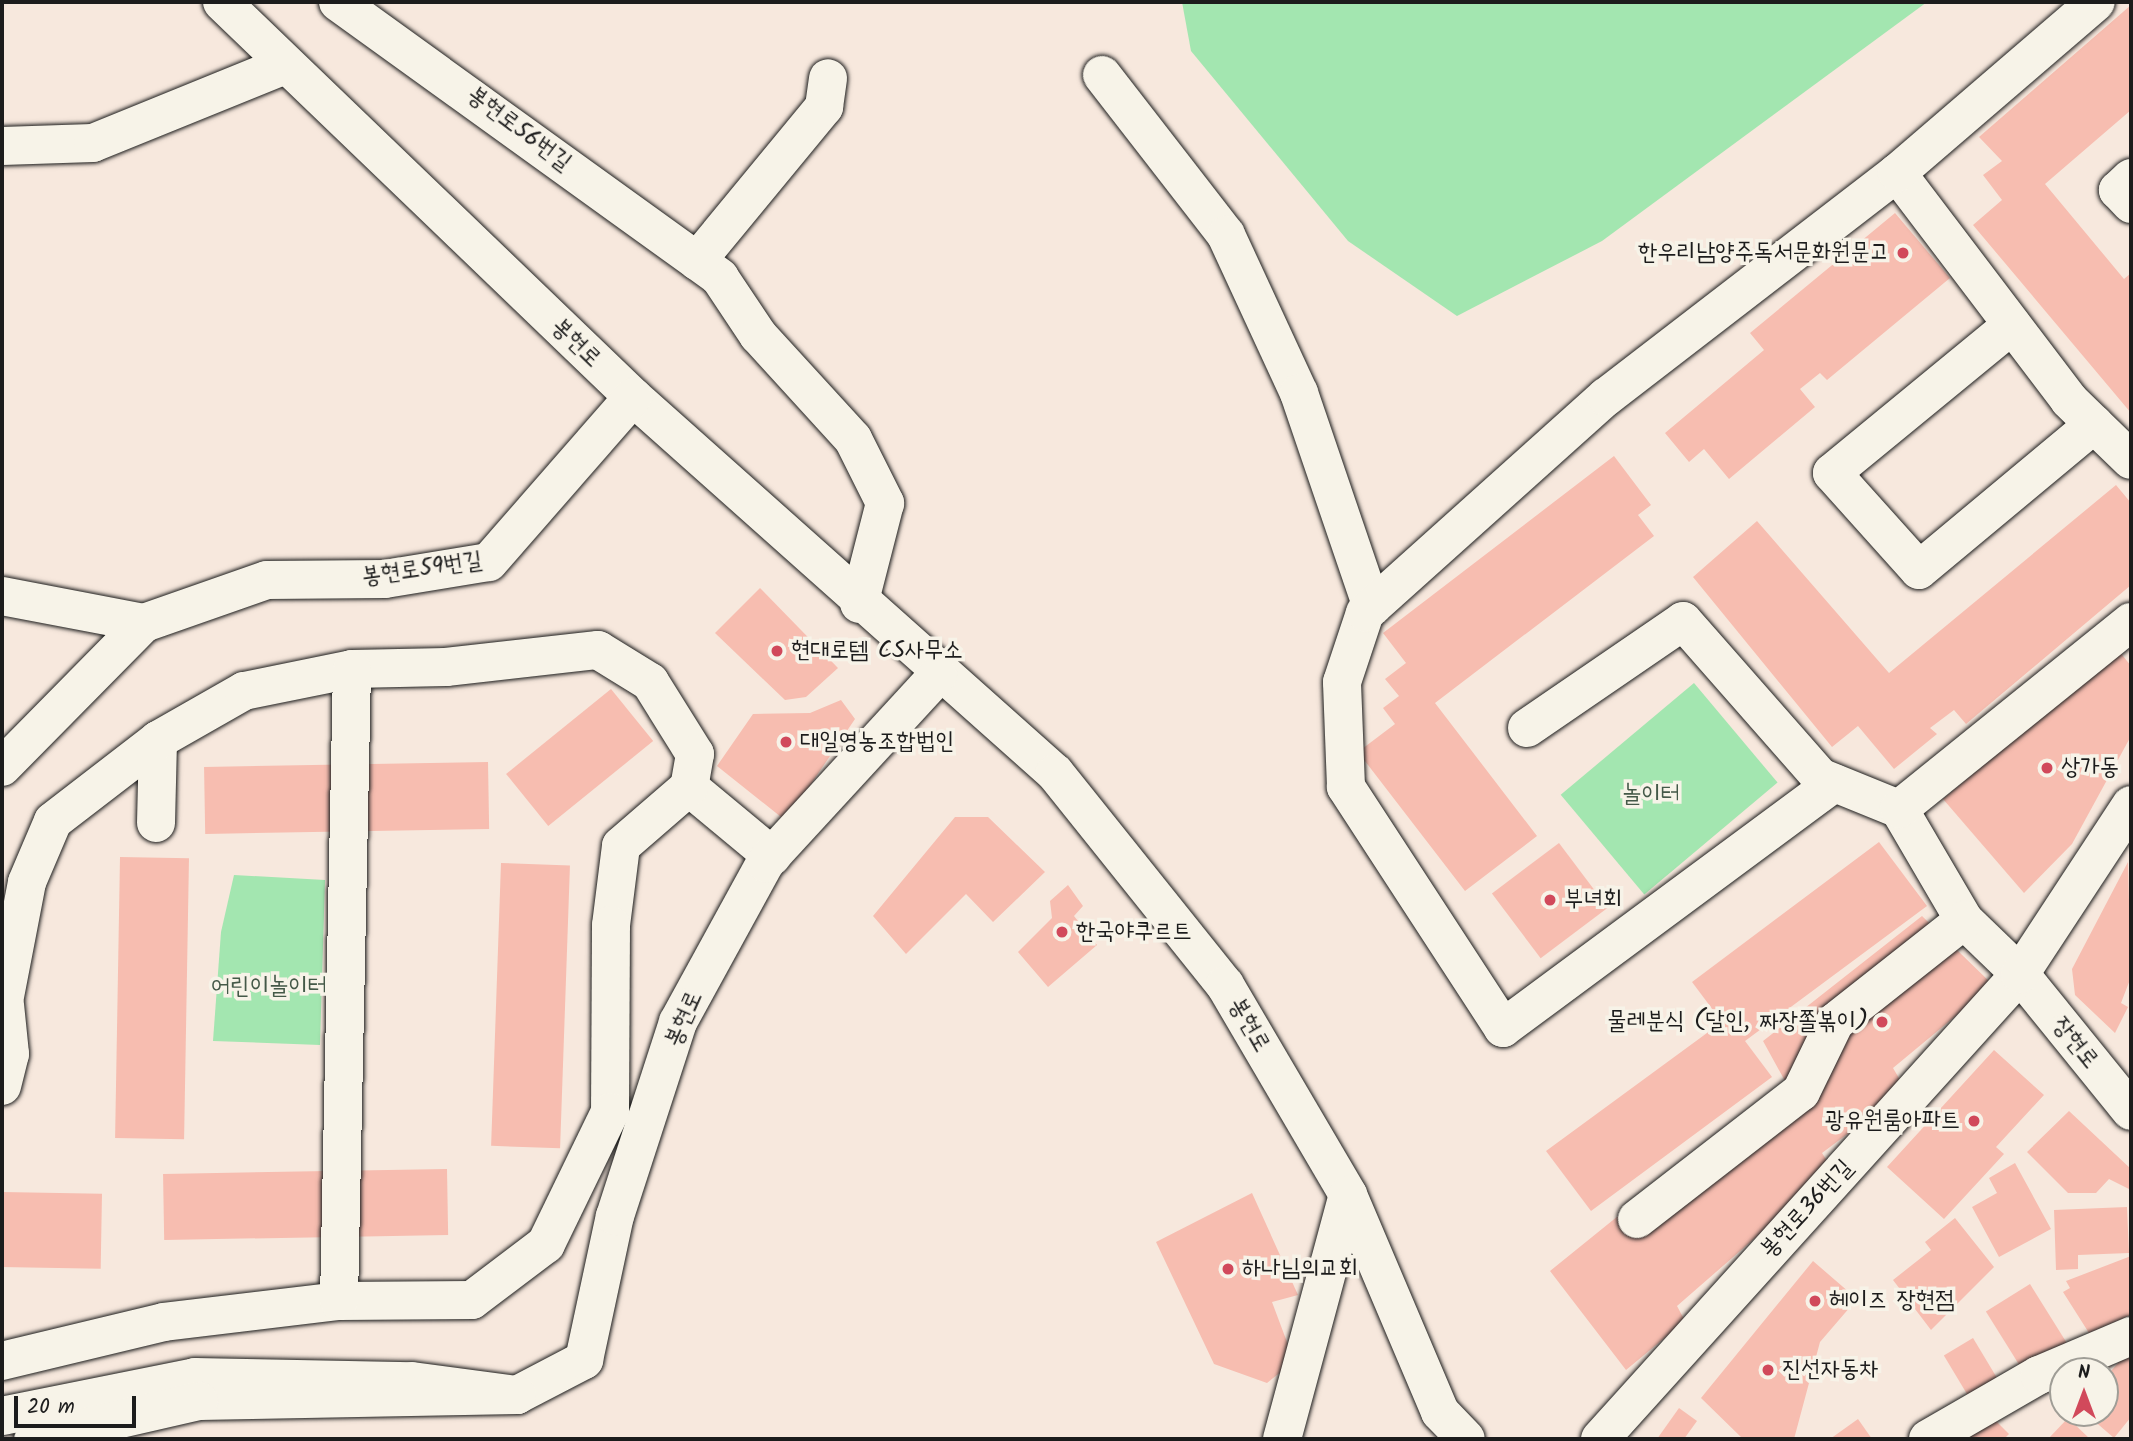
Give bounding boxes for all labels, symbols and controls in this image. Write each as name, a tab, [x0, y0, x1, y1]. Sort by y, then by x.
street label: 봉현로56번길	[461, 81, 577, 177]
place label: 한우리남양주독서문화원문고	[1638, 239, 1889, 267]
marker: 한우리남양주독서문화원문고	[1895, 245, 1911, 261]
street label: 봉현로	[545, 313, 607, 373]
street label: 봉현로59번길	[360, 546, 484, 592]
place label: 현대로템 CS사무소	[791, 637, 963, 665]
marker: 현대로템 CS사무소	[769, 643, 785, 659]
place label: 대일영농조합법인	[800, 728, 954, 756]
marker: 대일영농조합법인	[778, 734, 794, 750]
place label: 상가동	[2061, 754, 2119, 782]
marker: 상가동	[2039, 760, 2055, 776]
park label: 놀이터	[1622, 781, 1680, 809]
place label: 부녀회	[1564, 886, 1622, 914]
marker: 부녀회	[1542, 892, 1558, 908]
place label: 한국야쿠르트	[1076, 918, 1192, 946]
marker: 한국야쿠르트	[1054, 924, 1070, 940]
park label: 어린이놀이터	[211, 973, 327, 1001]
street label: 봉현로	[659, 987, 709, 1051]
street label: 봉현로	[1222, 993, 1276, 1057]
place label: 물레분식 (달인, 짜장쫄볶이)	[1607, 1008, 1868, 1036]
street label: 장현로	[2046, 1011, 2104, 1075]
marker: 물레분식 (달인, 짜장쫄볶이)	[1874, 1014, 1890, 1030]
place label: 광유원룸아파트	[1825, 1107, 1960, 1135]
marker: 광유원룸아파트	[1966, 1113, 1982, 1129]
street label: 봉현로36번길	[1754, 1154, 1860, 1264]
place label: 하나님의교회	[1242, 1255, 1358, 1283]
marker: 하나님의교회	[1220, 1261, 1236, 1277]
place label: 헤이즈 장현점	[1829, 1287, 1954, 1315]
marker: 헤이즈 장현점	[1807, 1293, 1823, 1309]
place label: 진선자동차	[1782, 1356, 1879, 1384]
north arrow	[2049, 1357, 2119, 1427]
text: N	[2078, 1358, 2090, 1388]
marker: 진선자동차	[1760, 1362, 1776, 1378]
scale bar	[18, 1382, 140, 1426]
text: 20 m	[27, 1391, 75, 1424]

